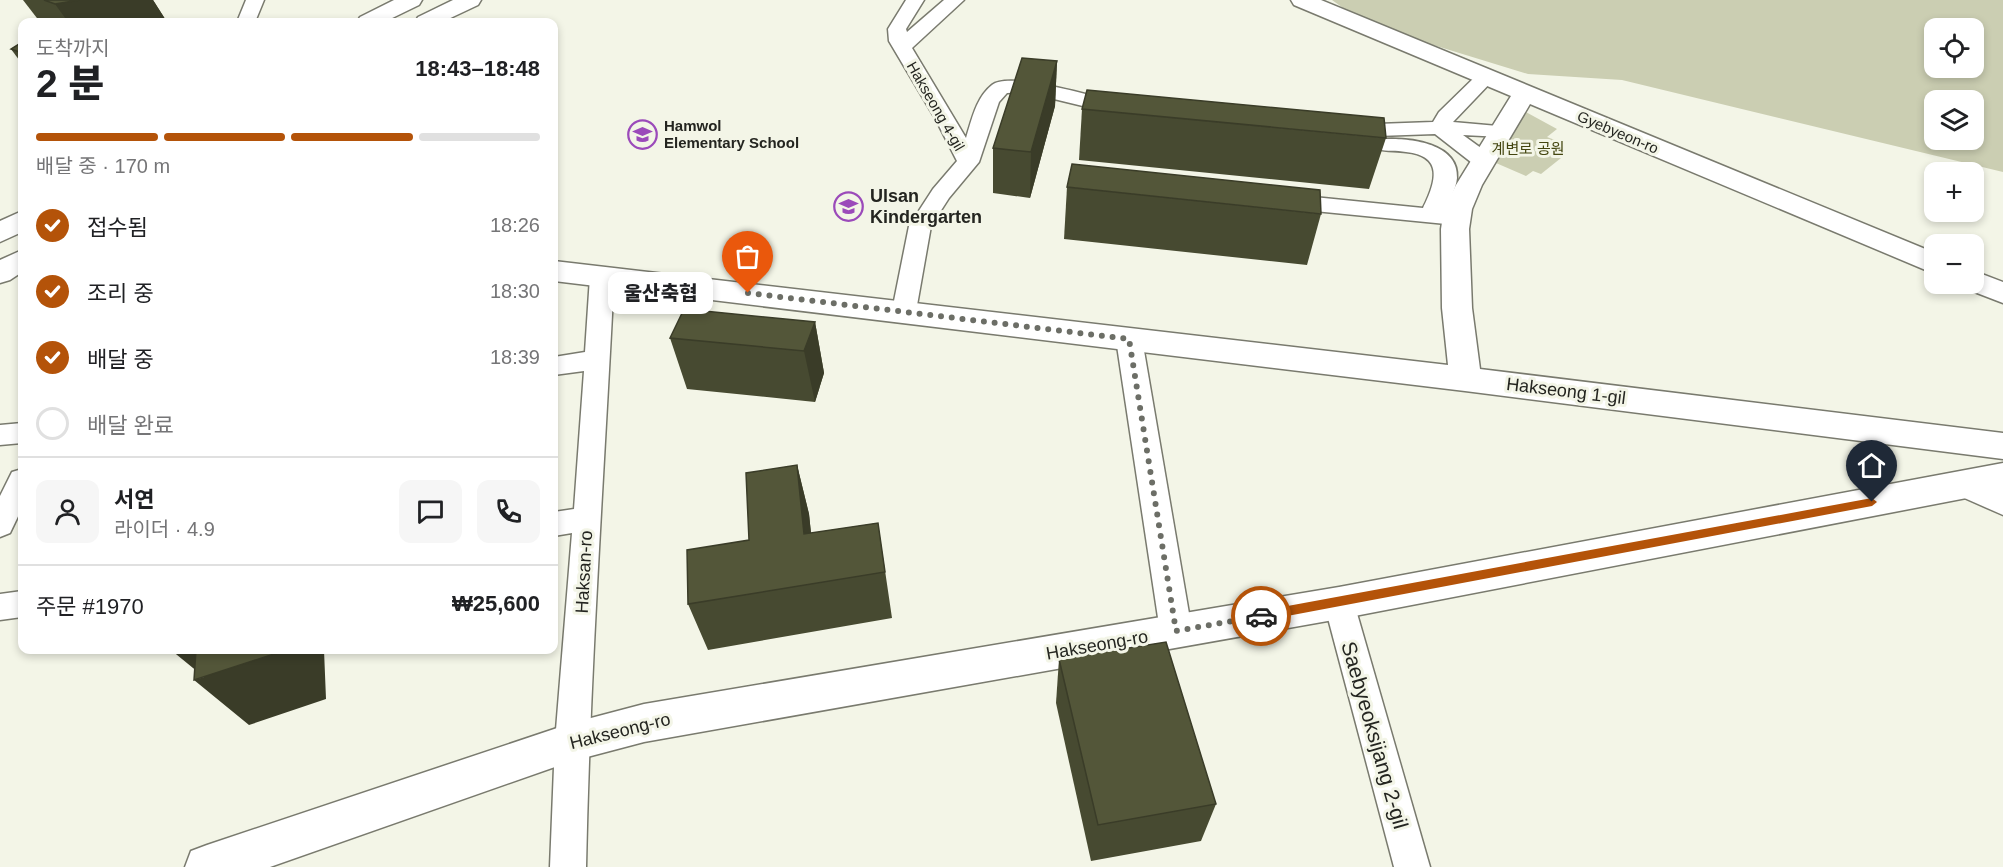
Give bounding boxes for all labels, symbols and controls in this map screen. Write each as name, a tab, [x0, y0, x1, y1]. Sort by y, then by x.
map controls	[1924, 18, 1984, 294]
button: locate	[1924, 18, 1984, 78]
text: 도착까지	[36, 37, 110, 59]
text: 18:43–18:48	[415, 56, 540, 81]
street label: Hakseong 4-gil	[904, 58, 968, 154]
text: 2 분	[36, 62, 104, 105]
button: layers	[1924, 90, 1984, 150]
street label: Gyebyeon-ro	[1575, 107, 1661, 157]
place label: Hamwol Elementary School	[664, 117, 799, 151]
school or university icon: Hamwol Elementary School	[627, 118, 659, 150]
park label: 계변로 공원	[1491, 140, 1565, 157]
text: 배달 중 · 170 m	[36, 155, 170, 177]
button: +	[1924, 162, 1984, 222]
place label: Ulsan Kindergarten	[870, 186, 982, 227]
school or university icon: Ulsan Kindergarten	[833, 190, 865, 222]
icon: check	[36, 209, 69, 242]
text: 18:26	[490, 214, 540, 236]
text: 접수됨	[87, 215, 148, 240]
pin	[722, 231, 773, 293]
button: −	[1924, 234, 1984, 294]
icon: bag	[731, 240, 764, 273]
callout: 울산축협	[607, 272, 712, 314]
icon: check	[36, 275, 69, 308]
text: 18:30	[490, 280, 540, 302]
text: 조리 중	[87, 281, 154, 306]
text: 울산축협	[624, 282, 697, 304]
icon: check	[36, 341, 69, 374]
text: 18:39	[490, 346, 540, 368]
text: 배달 중	[87, 347, 154, 372]
street label: Hakseong 1-gil	[1505, 374, 1627, 408]
text: 배달 완료	[87, 413, 174, 438]
pin	[1846, 440, 1897, 502]
icon: home	[1855, 449, 1888, 482]
button: person	[36, 480, 99, 543]
button: chat	[399, 480, 462, 543]
button: phone	[477, 480, 540, 543]
text: 서연	[114, 487, 154, 512]
text: 라이더 · 4.9	[114, 518, 215, 540]
street label: Haksan-ro	[572, 530, 596, 614]
courier	[1231, 586, 1291, 646]
text: ₩25,600	[452, 591, 540, 616]
text: 주문 #1970	[36, 594, 144, 619]
icon: car	[1245, 600, 1278, 633]
street label: Hakseong-ro	[1045, 626, 1149, 664]
street label: Saebyeoksijang 2-gil	[1337, 639, 1413, 831]
street label: Hakseong-ro	[568, 709, 672, 753]

